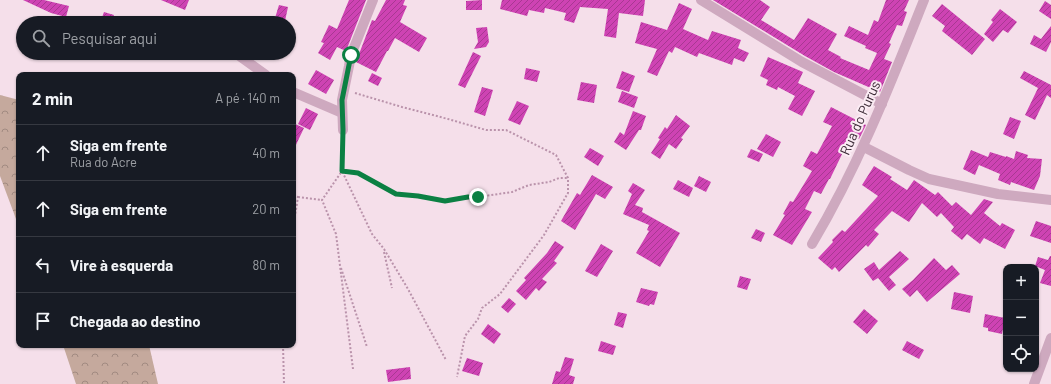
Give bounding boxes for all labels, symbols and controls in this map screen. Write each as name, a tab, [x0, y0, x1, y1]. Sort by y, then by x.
search box	[16, 16, 296, 60]
icon: search	[30, 27, 52, 49]
text: Pesquisar aqui	[62, 29, 157, 47]
route start	[342, 46, 360, 64]
street label: Rua do Purus	[836, 78, 884, 157]
text: 2 min	[32, 88, 73, 108]
text: A pé · 140 m	[215, 90, 280, 106]
text: Siga em frente	[70, 136, 167, 154]
icon: ahead	[32, 142, 54, 164]
text: 40 m	[252, 145, 280, 161]
text: Rua do Acre	[70, 154, 137, 170]
route end	[469, 188, 487, 206]
icon: ahead	[32, 198, 54, 220]
text: Siga em frente	[70, 200, 167, 218]
text: 20 m	[252, 201, 280, 217]
icon: left	[32, 254, 54, 276]
text: Vire à esquerda	[70, 256, 173, 274]
text: 80 m	[253, 257, 280, 273]
map controls	[1003, 264, 1039, 372]
button: +	[1003, 264, 1039, 300]
button: −	[1003, 300, 1039, 336]
icon: arrive	[32, 310, 54, 332]
text: Chegada ao destino	[70, 312, 201, 330]
button: locate	[1003, 336, 1039, 372]

